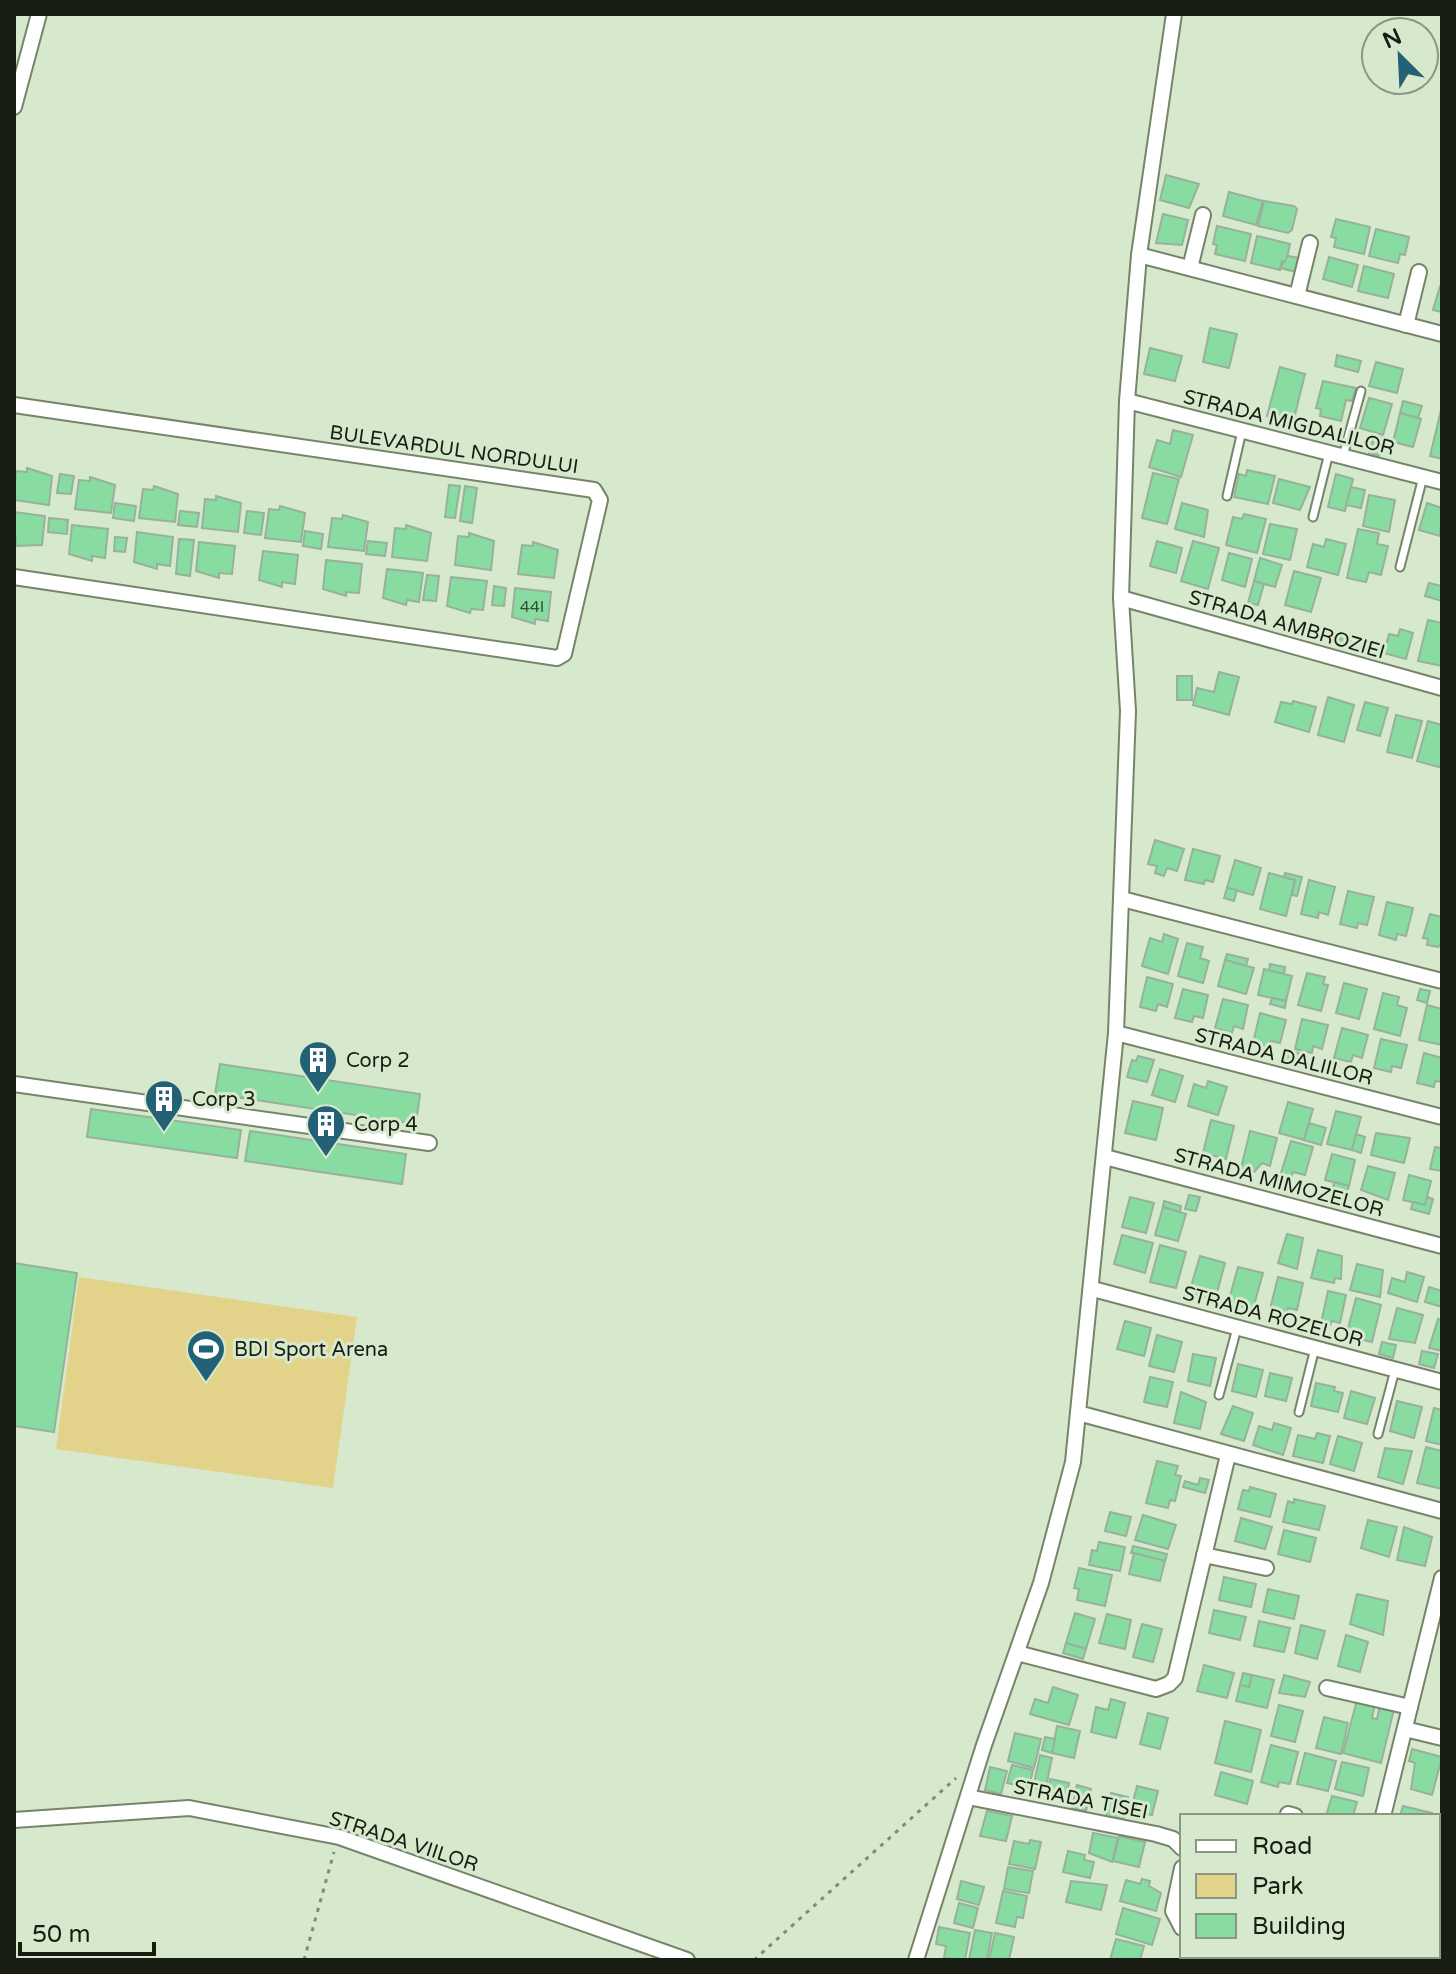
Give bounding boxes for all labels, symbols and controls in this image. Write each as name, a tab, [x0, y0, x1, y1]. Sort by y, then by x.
north arrow	[1360, 16, 1440, 96]
text: N	[1379, 23, 1406, 54]
street label: STRADA MIGDALILOR	[1181, 385, 1397, 461]
street label: BULEVARDUL NORDULUI	[328, 421, 580, 479]
street label: STRADA AMBROZIEI	[1186, 585, 1388, 665]
house number: 44I	[520, 597, 544, 617]
street label: STRADA DALIILOR	[1192, 1023, 1375, 1091]
building icon: Corp 2	[297, 1039, 339, 1094]
place label: Corp 2	[346, 1049, 410, 1073]
building icon: Corp 3	[143, 1078, 185, 1133]
place label: Corp 3	[192, 1088, 256, 1112]
building icon: Corp 4	[305, 1103, 347, 1158]
place label: Corp 4	[354, 1113, 418, 1137]
street label: STRADA MIMOZELOR	[1171, 1143, 1386, 1222]
street label: STRADA ROZELOR	[1180, 1281, 1366, 1353]
sports icon: BDI Sport Arena	[185, 1328, 227, 1383]
place label: BDI Sport Arena	[234, 1338, 388, 1362]
street label: STRADA TISEI	[1012, 1775, 1150, 1825]
street label: STRADA VIILOR	[326, 1807, 481, 1877]
legend	[1180, 1814, 1440, 1958]
text: Road	[1252, 1832, 1312, 1861]
text: Park	[1252, 1872, 1303, 1901]
scale bar	[20, 1906, 154, 1956]
text: Building	[1252, 1912, 1346, 1941]
text: 50 m	[32, 1920, 90, 1949]

